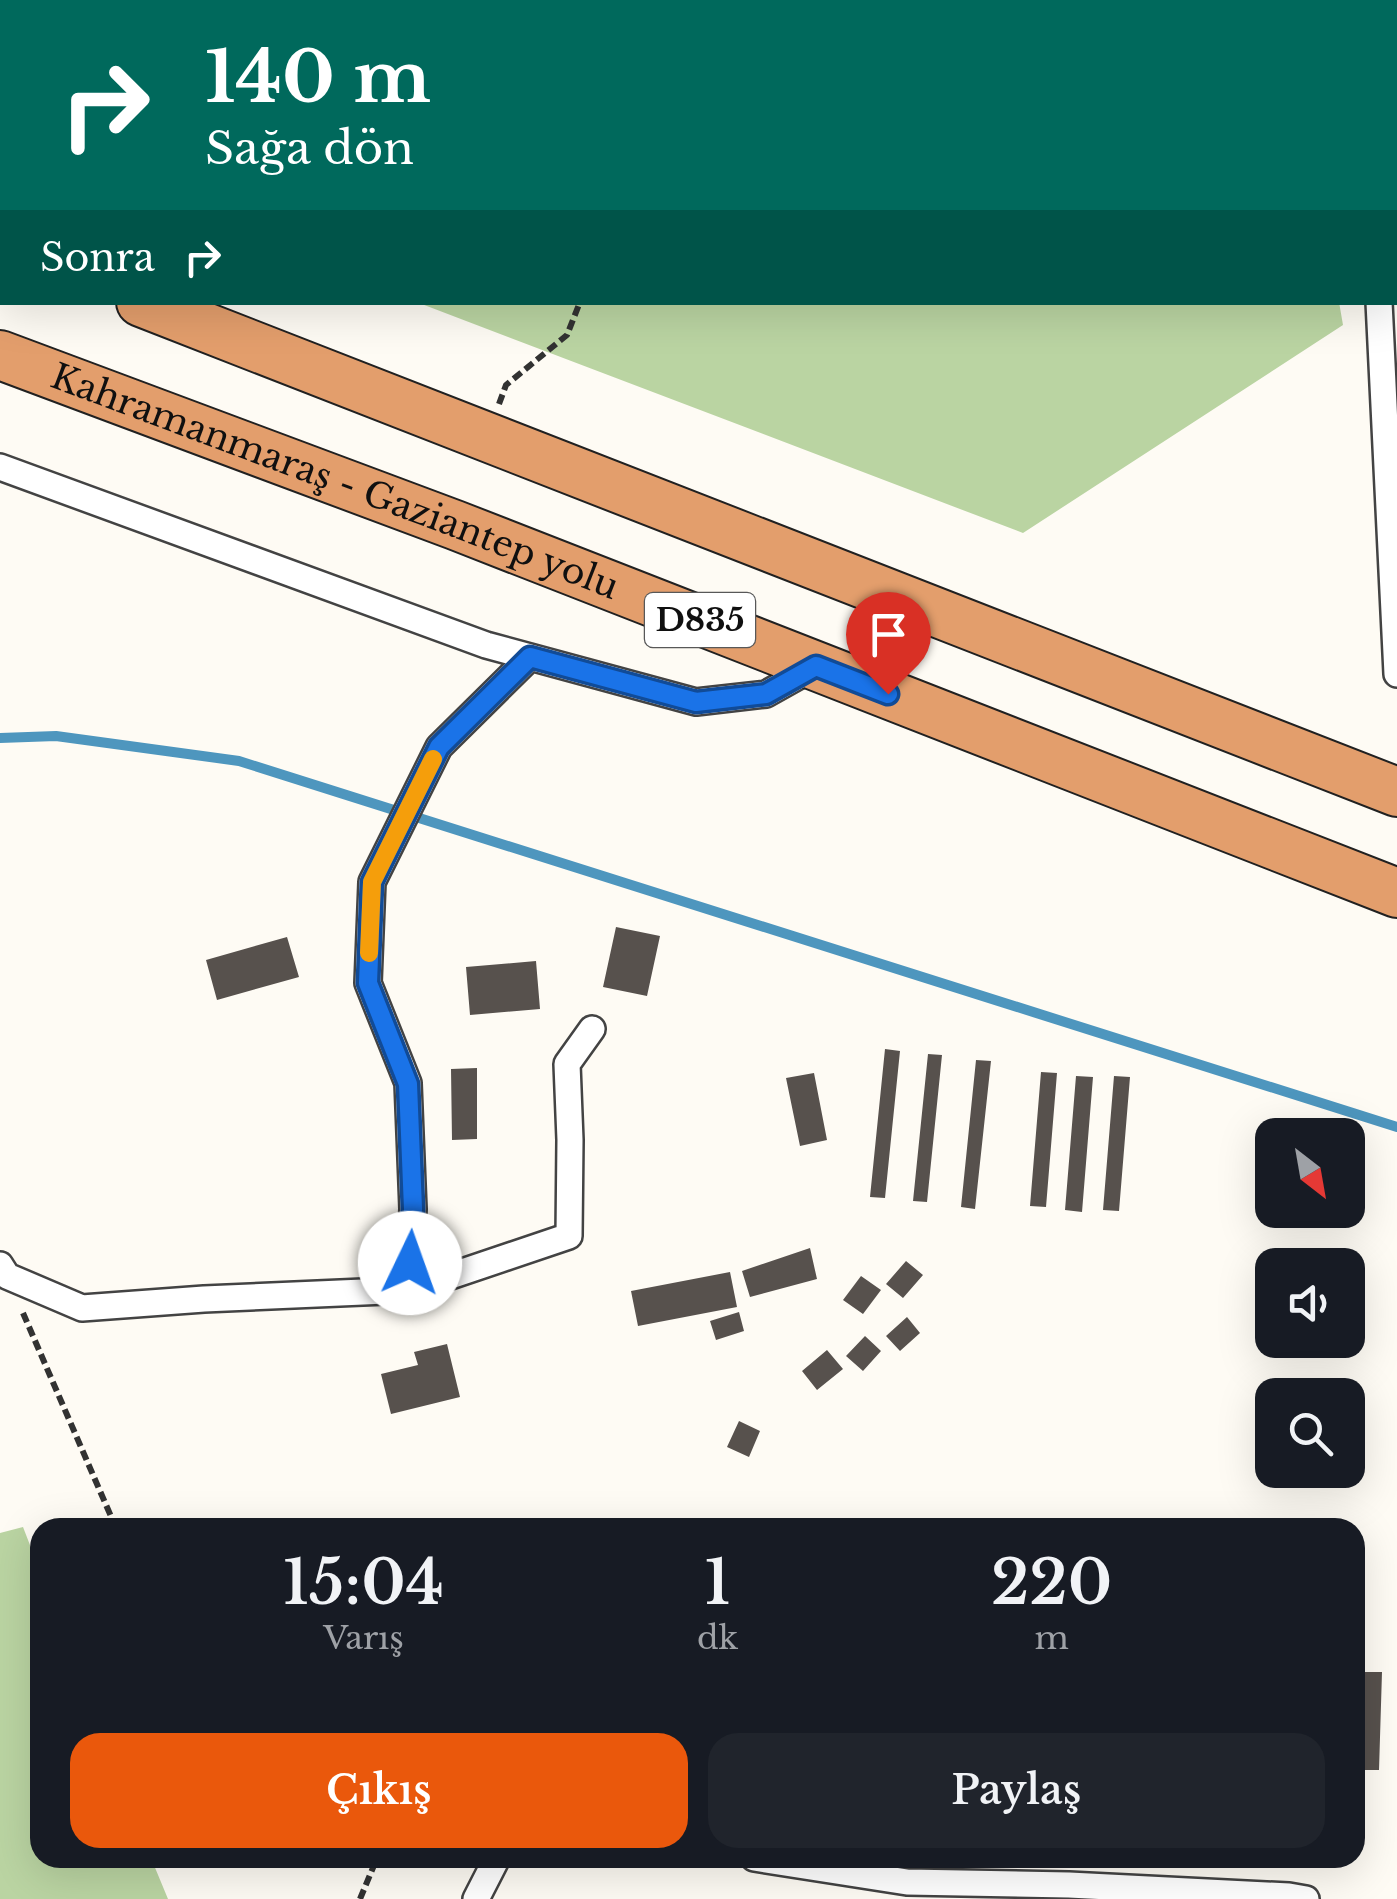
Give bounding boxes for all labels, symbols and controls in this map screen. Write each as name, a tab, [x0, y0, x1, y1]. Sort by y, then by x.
text: 140 m	[205, 34, 431, 121]
icon: right	[40, 40, 170, 170]
text: Sağa dön	[205, 120, 414, 176]
icon: right	[175, 230, 230, 285]
text: Sonra	[40, 234, 155, 281]
street label: Kahramanmaraş - Gaziantep yolu	[45, 354, 625, 608]
pin	[846, 592, 931, 695]
road number: D835	[645, 593, 755, 647]
icon: arrive	[861, 607, 916, 662]
north arrow	[1255, 1118, 1365, 1228]
map controls	[1255, 1118, 1365, 1488]
position arrow	[358, 1211, 462, 1315]
button: sound	[1255, 1248, 1365, 1358]
button: search	[1255, 1378, 1365, 1488]
text: 15:04	[283, 1546, 444, 1620]
text: 1	[704, 1546, 731, 1620]
text: 220	[991, 1546, 1112, 1620]
text: Varış	[323, 1618, 404, 1658]
text: dk	[697, 1618, 738, 1658]
text: m	[1034, 1618, 1069, 1658]
button: Çıkış	[70, 1733, 688, 1848]
button: Paylaş	[708, 1733, 1325, 1848]

